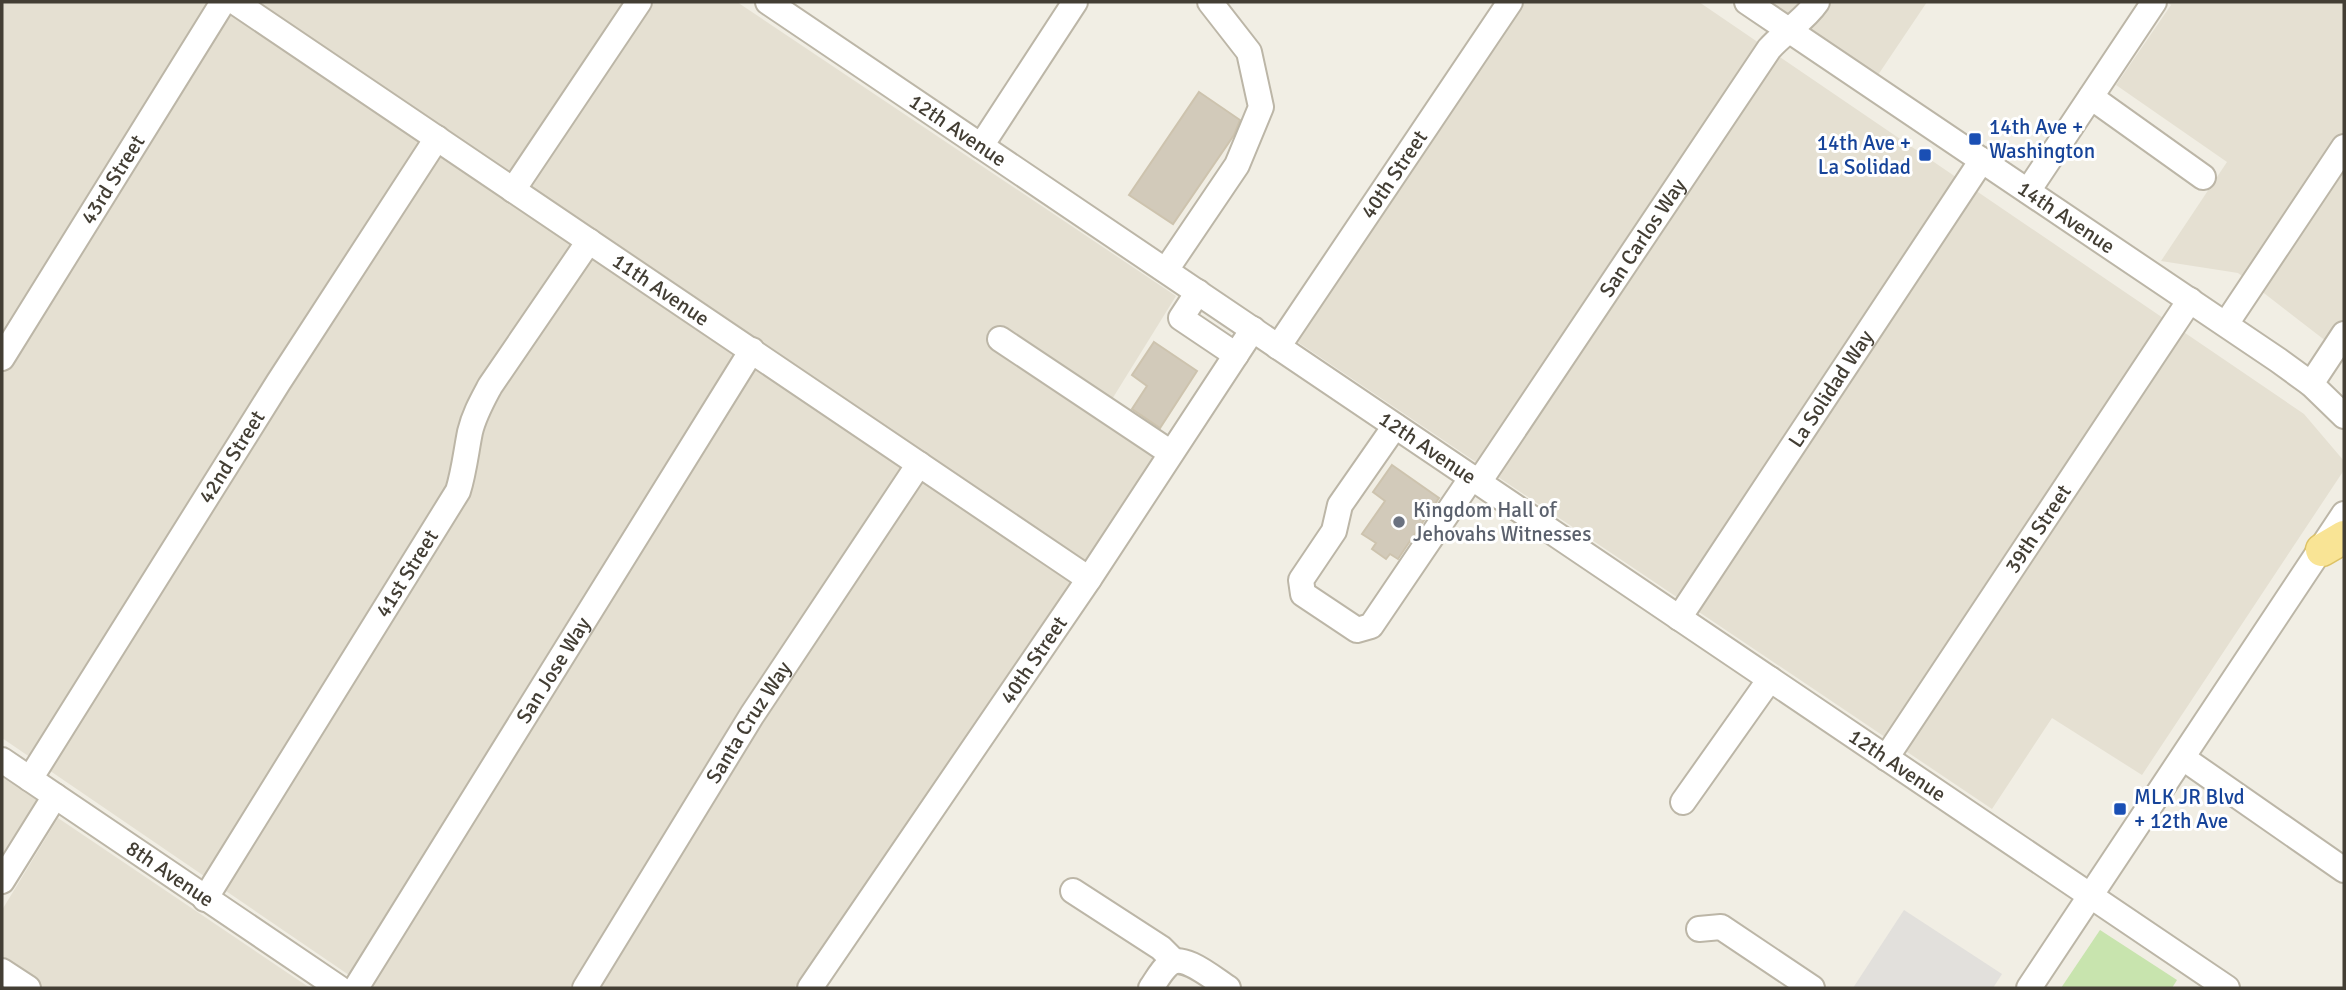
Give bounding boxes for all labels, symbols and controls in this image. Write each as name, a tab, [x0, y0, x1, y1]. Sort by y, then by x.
street label: 12th Avenue	[904, 88, 1011, 172]
place label: 14th Ave + Washington	[1989, 114, 2095, 164]
street label: 40th Street	[1355, 125, 1433, 224]
street label: 43rd Street	[75, 130, 150, 229]
place label: 14th Ave + La Solidad	[1817, 130, 1911, 180]
marker: 14th Ave + Washington	[1967, 131, 1983, 147]
marker: 14th Ave + La Solidad	[1917, 147, 1933, 163]
street label: San Carlos Way	[1594, 173, 1692, 302]
street label: 14th Avenue	[2013, 175, 2120, 259]
street label: 11th Avenue	[607, 248, 715, 332]
street label: La Solidad Way	[1783, 325, 1879, 452]
street label: 42nd Street	[193, 406, 270, 508]
street label: 12th Avenue	[1374, 406, 1481, 490]
street label: 39th Street	[1999, 480, 2077, 578]
place label: Kingdom Hall of Jehovahs Witnesses	[1413, 497, 1591, 547]
marker: Kingdom Hall of Jehovahs Witnesses	[1391, 514, 1407, 530]
street label: 41st Street	[370, 525, 444, 622]
street label: 40th Street	[995, 611, 1073, 709]
street label: San Jose Way	[510, 612, 596, 728]
street label: Santa Cruz Way	[700, 656, 797, 788]
street label: 12th Avenue	[1844, 723, 1951, 807]
place label: MLK JR Blvd + 12th Ave	[2134, 784, 2245, 834]
marker: MLK JR Blvd + 12th Ave	[2112, 801, 2128, 817]
street label: 8th Avenue	[121, 835, 219, 913]

